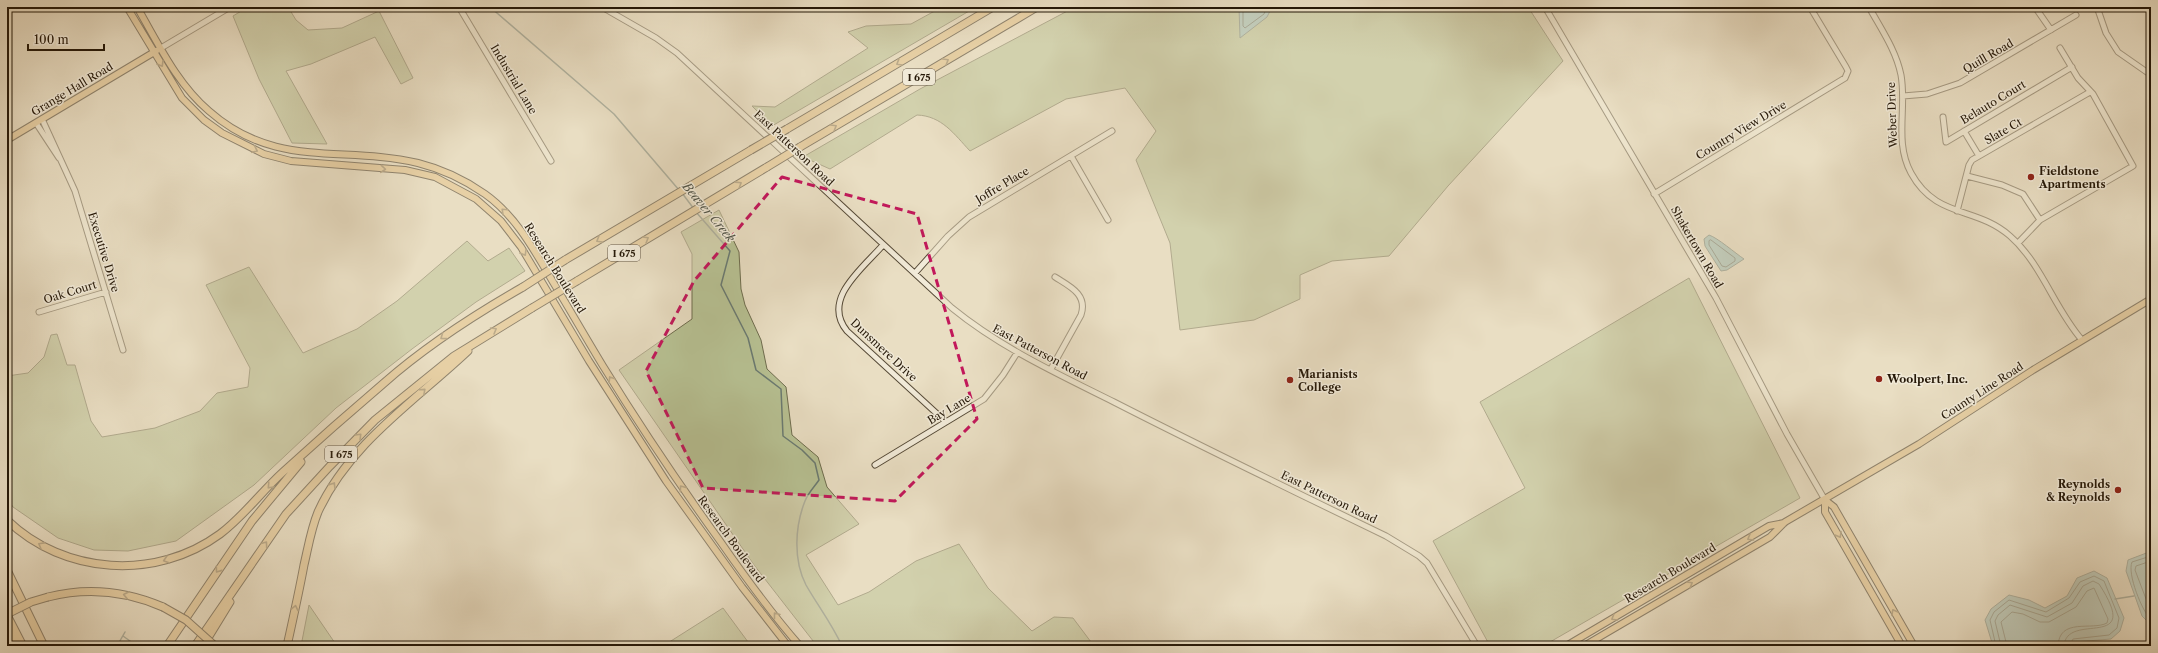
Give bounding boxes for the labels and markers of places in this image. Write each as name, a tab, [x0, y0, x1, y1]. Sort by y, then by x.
place label: Fieldstone Apartments	[2038, 164, 2106, 191]
marker: Fieldstone Apartments	[2026, 172, 2036, 182]
place label: Marianists College	[1298, 367, 1358, 394]
place label: Woolpert, Inc.	[1886, 372, 1968, 386]
marker: Woolpert, Inc.	[1874, 374, 1884, 384]
marker: Marianists College	[1285, 375, 1295, 385]
place label: Reynolds & Reynolds	[2046, 477, 2110, 504]
marker: Reynolds & Reynolds	[2113, 485, 2123, 495]

